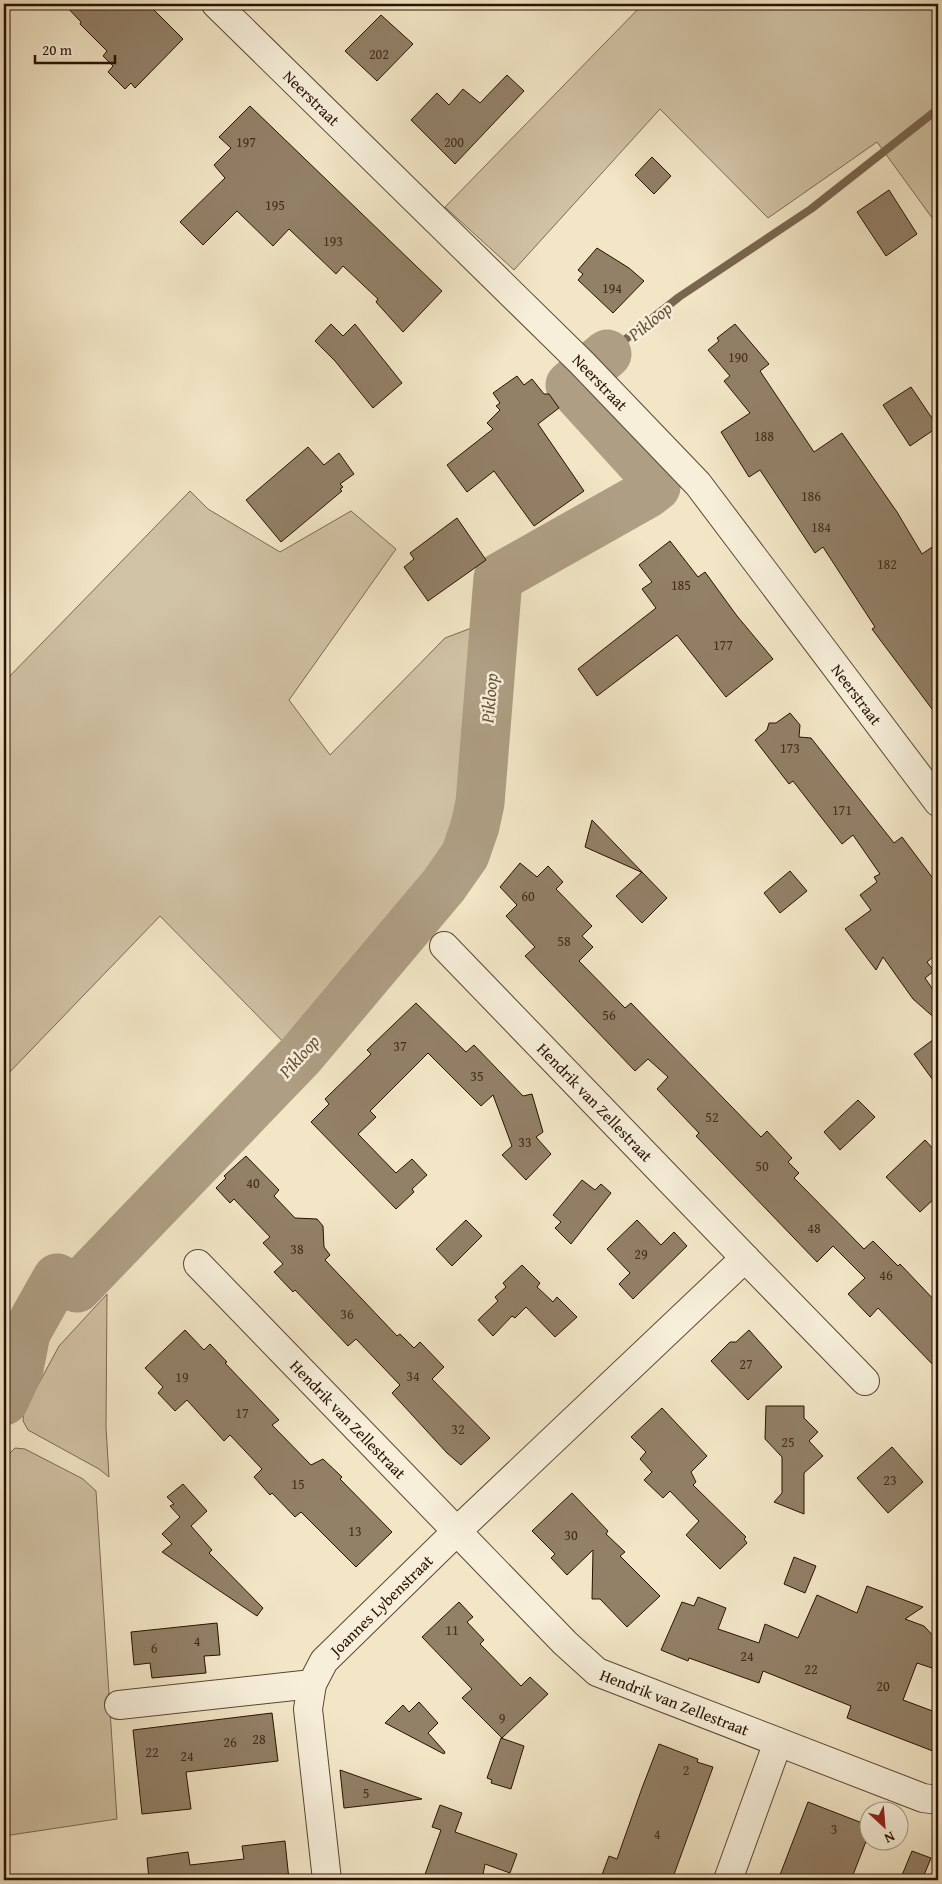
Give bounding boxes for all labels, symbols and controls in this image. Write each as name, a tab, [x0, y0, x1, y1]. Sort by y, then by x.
scale bar	[35, 32, 115, 64]
text: 20 m	[42, 39, 73, 60]
house number: 202	[369, 44, 389, 64]
street label: Neerstraat	[278, 64, 346, 132]
house number: 197	[236, 132, 256, 152]
house number: 200	[444, 132, 464, 152]
house number: 195	[265, 195, 285, 215]
house number: 193	[323, 231, 343, 251]
house number: 194	[602, 278, 622, 298]
water label: Pikloop	[621, 295, 678, 348]
house number: 190	[728, 347, 748, 367]
street label: Neerstraat	[567, 348, 634, 416]
house number: 188	[754, 426, 774, 446]
house number: 186	[801, 486, 821, 506]
house number: 184	[811, 517, 831, 537]
house number: 182	[877, 554, 897, 574]
house number: 185	[671, 575, 691, 595]
house number: 177	[713, 635, 733, 655]
street label: Neerstraat	[826, 659, 888, 730]
water label: Pikloop	[473, 672, 505, 725]
house number: 173	[780, 738, 800, 758]
house number: 171	[832, 800, 852, 820]
house number: 60	[521, 886, 535, 906]
house number: 58	[557, 931, 571, 951]
house number: 56	[602, 1005, 616, 1025]
water label: Pikloop	[272, 1028, 326, 1084]
house number: 37	[393, 1036, 407, 1056]
street label: Hendrik van Zellestraat	[532, 1037, 659, 1167]
house number: 35	[470, 1066, 484, 1086]
house number: 52	[705, 1107, 719, 1127]
house number: 33	[518, 1132, 532, 1152]
house number: 50	[755, 1156, 769, 1176]
house number: 40	[246, 1173, 260, 1193]
house number: 48	[807, 1218, 821, 1238]
house number: 38	[290, 1239, 304, 1259]
house number: 29	[634, 1244, 648, 1264]
house number: 46	[879, 1265, 893, 1285]
house number: 36	[340, 1304, 354, 1324]
street label: Hendrik van Zellestraat	[285, 1354, 412, 1484]
house number: 27	[739, 1354, 753, 1374]
house number: 34	[406, 1366, 420, 1386]
house number: 19	[175, 1367, 189, 1387]
house number: 17	[235, 1403, 249, 1423]
house number: 32	[451, 1419, 465, 1439]
house number: 25	[781, 1432, 795, 1452]
house number: 23	[883, 1470, 897, 1490]
house number: 15	[291, 1474, 305, 1494]
house number: 13	[348, 1521, 362, 1541]
house number: 30	[564, 1525, 578, 1545]
street label: Joannes Lybenstraat	[323, 1549, 438, 1663]
house number: 11	[445, 1620, 459, 1640]
house number: 4	[194, 1631, 201, 1651]
house number: 6	[151, 1638, 158, 1658]
house number: 24	[740, 1646, 754, 1666]
house number: 22	[804, 1659, 818, 1679]
street label: Hendrik van Zellestraat	[597, 1662, 753, 1742]
house number: 20	[876, 1676, 890, 1696]
house number: 9	[499, 1708, 506, 1728]
house number: 28	[252, 1729, 266, 1749]
house number: 26	[223, 1732, 237, 1752]
house number: 22	[145, 1742, 159, 1762]
house number: 24	[180, 1746, 194, 1766]
house number: 2	[683, 1760, 689, 1780]
house number: 5	[363, 1783, 369, 1803]
north arrow	[860, 1802, 910, 1852]
house number: 3	[831, 1819, 837, 1839]
house number: 4	[654, 1824, 661, 1844]
text: N	[881, 1827, 898, 1849]

